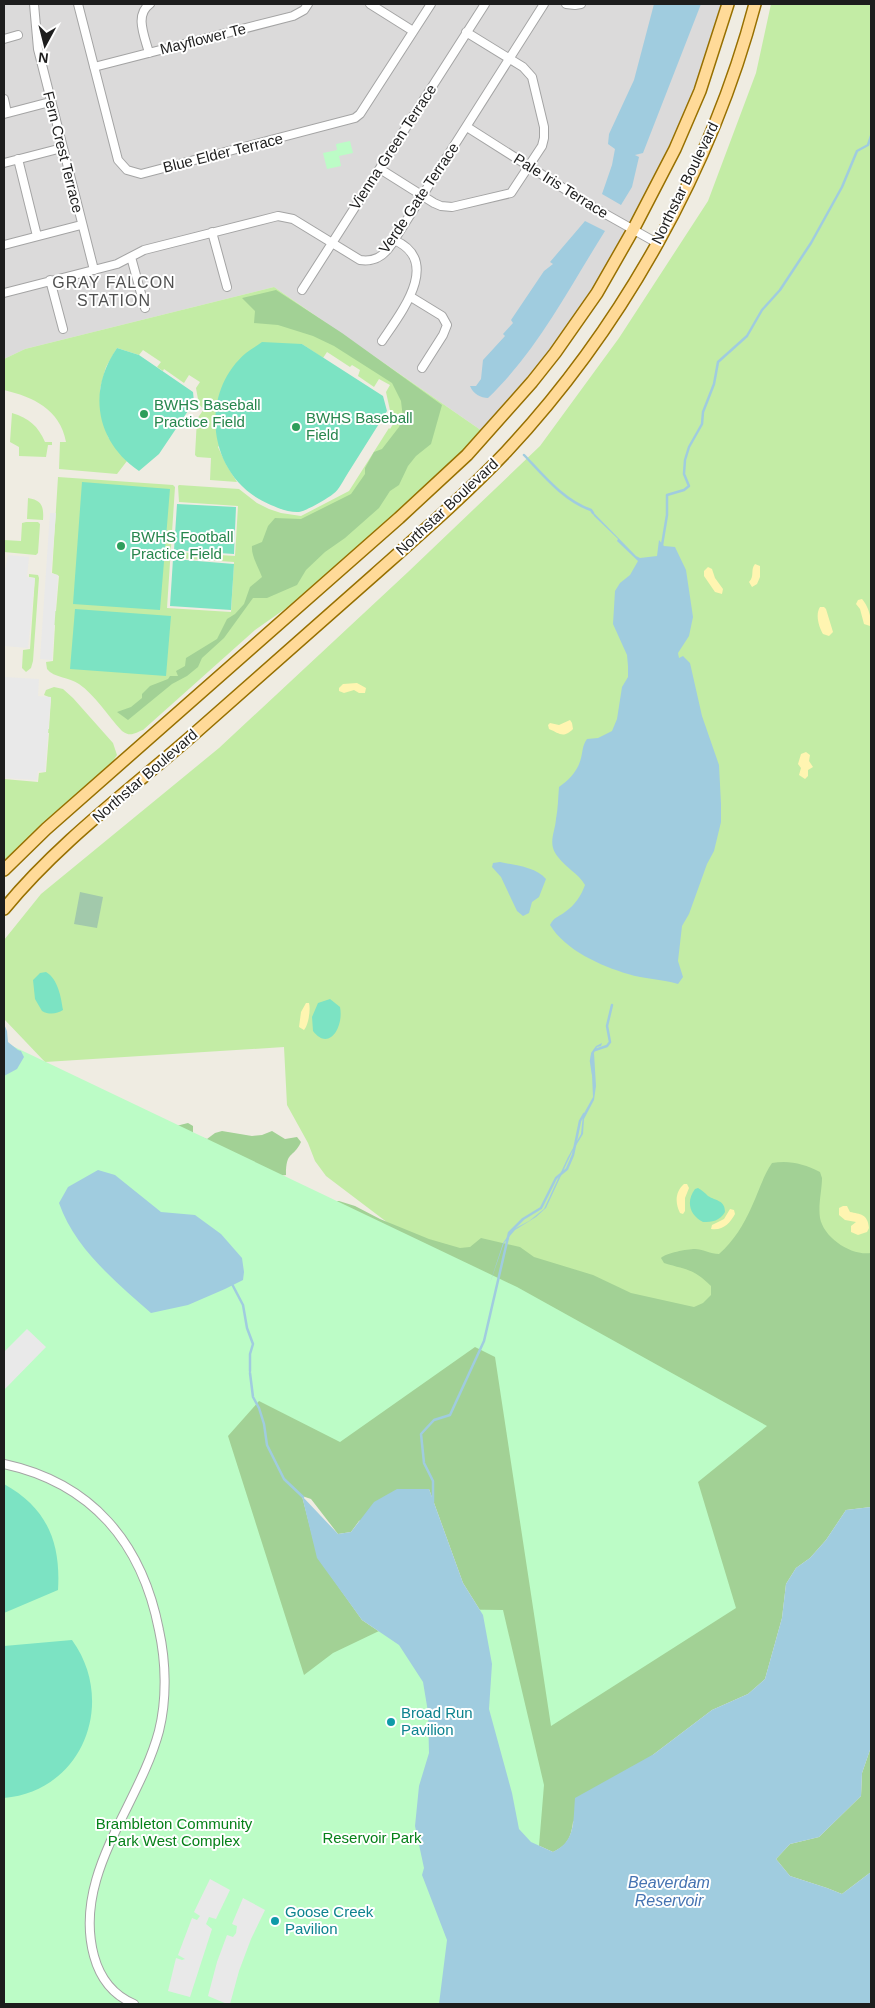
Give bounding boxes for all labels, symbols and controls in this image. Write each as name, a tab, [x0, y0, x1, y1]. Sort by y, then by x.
north arrow	[20, 20, 70, 70]
street label: Mayflower Te	[158, 20, 248, 57]
text: N	[37, 49, 49, 66]
street label: Vienna Green Terrace	[346, 81, 440, 213]
street label: Fern Crest Terrace	[40, 89, 87, 214]
street label: Northstar Boulevard	[648, 119, 721, 246]
street label: Blue Elder Terrace	[161, 129, 285, 176]
street label: Verde Gate Terrace	[375, 139, 462, 256]
street label: Pale Iris Terrace	[511, 150, 612, 221]
district label: GRAY FALCON STATION	[52, 274, 176, 309]
place label: BWHS Baseball Practice Field	[154, 396, 261, 430]
marker: BWHS Baseball Practice Field	[138, 408, 150, 420]
place label: BWHS Baseball Field	[306, 409, 413, 443]
marker: BWHS Baseball Field	[290, 421, 302, 433]
street label: Northstar Boulevard	[392, 455, 501, 558]
place label: BWHS Football Practice Field	[131, 528, 234, 562]
marker: BWHS Football Practice Field	[115, 540, 127, 552]
street label: Northstar Boulevard	[89, 725, 201, 826]
place label: Broad Run Pavilion	[401, 1704, 473, 1738]
marker: Broad Run Pavilion	[385, 1716, 397, 1728]
park label: Brambleton Community Park West Complex	[96, 1815, 253, 1849]
park label: Reservoir Park	[322, 1829, 422, 1846]
water label: Beaverdam Reservoir	[628, 1874, 710, 1909]
place label: Goose Creek Pavilion	[285, 1903, 374, 1937]
marker: Goose Creek Pavilion	[269, 1915, 281, 1927]

